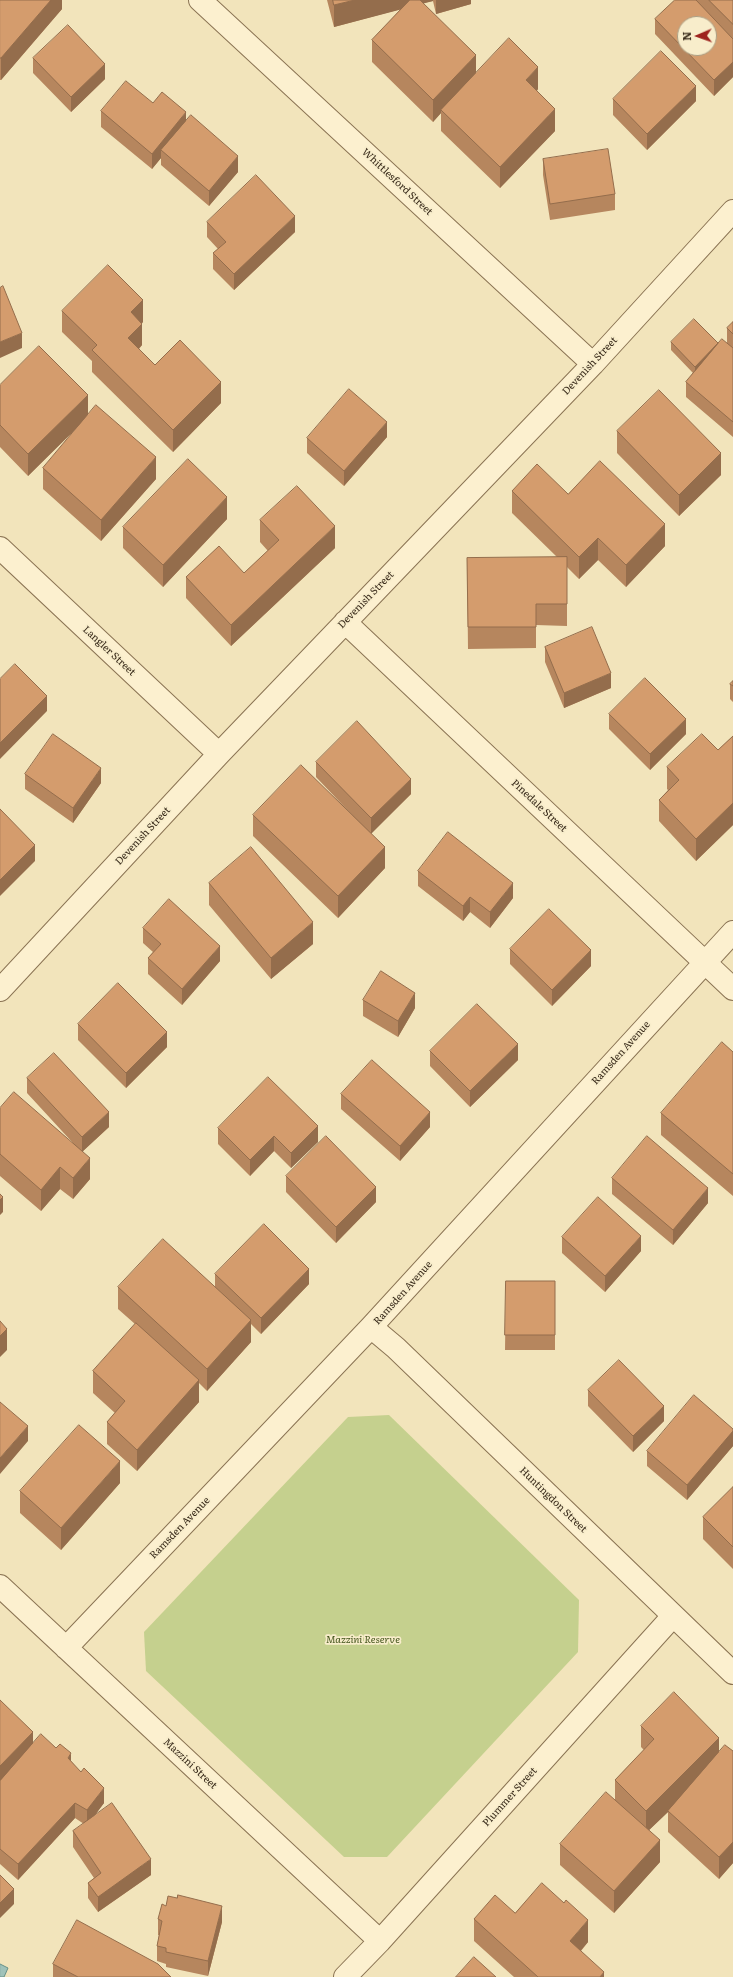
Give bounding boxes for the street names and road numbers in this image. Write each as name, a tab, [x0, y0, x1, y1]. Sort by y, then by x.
street label: Whittlesford Street	[359, 146, 435, 218]
street label: Devenish Street	[560, 334, 620, 398]
street label: Devenish Street	[336, 569, 396, 631]
street label: Langler Street	[80, 624, 138, 678]
street label: Pinedale Street	[509, 777, 569, 835]
street label: Devenish Street	[113, 804, 173, 868]
street label: Ramsden Avenue	[589, 1019, 653, 1087]
street label: Ramsden Avenue	[371, 1259, 435, 1327]
street label: Huntingdon Street	[517, 1465, 589, 1535]
street label: Ramsden Avenue	[147, 1495, 213, 1561]
street label: Mazzini Street	[161, 1736, 219, 1792]
street label: Plummer Street	[480, 1765, 540, 1829]

